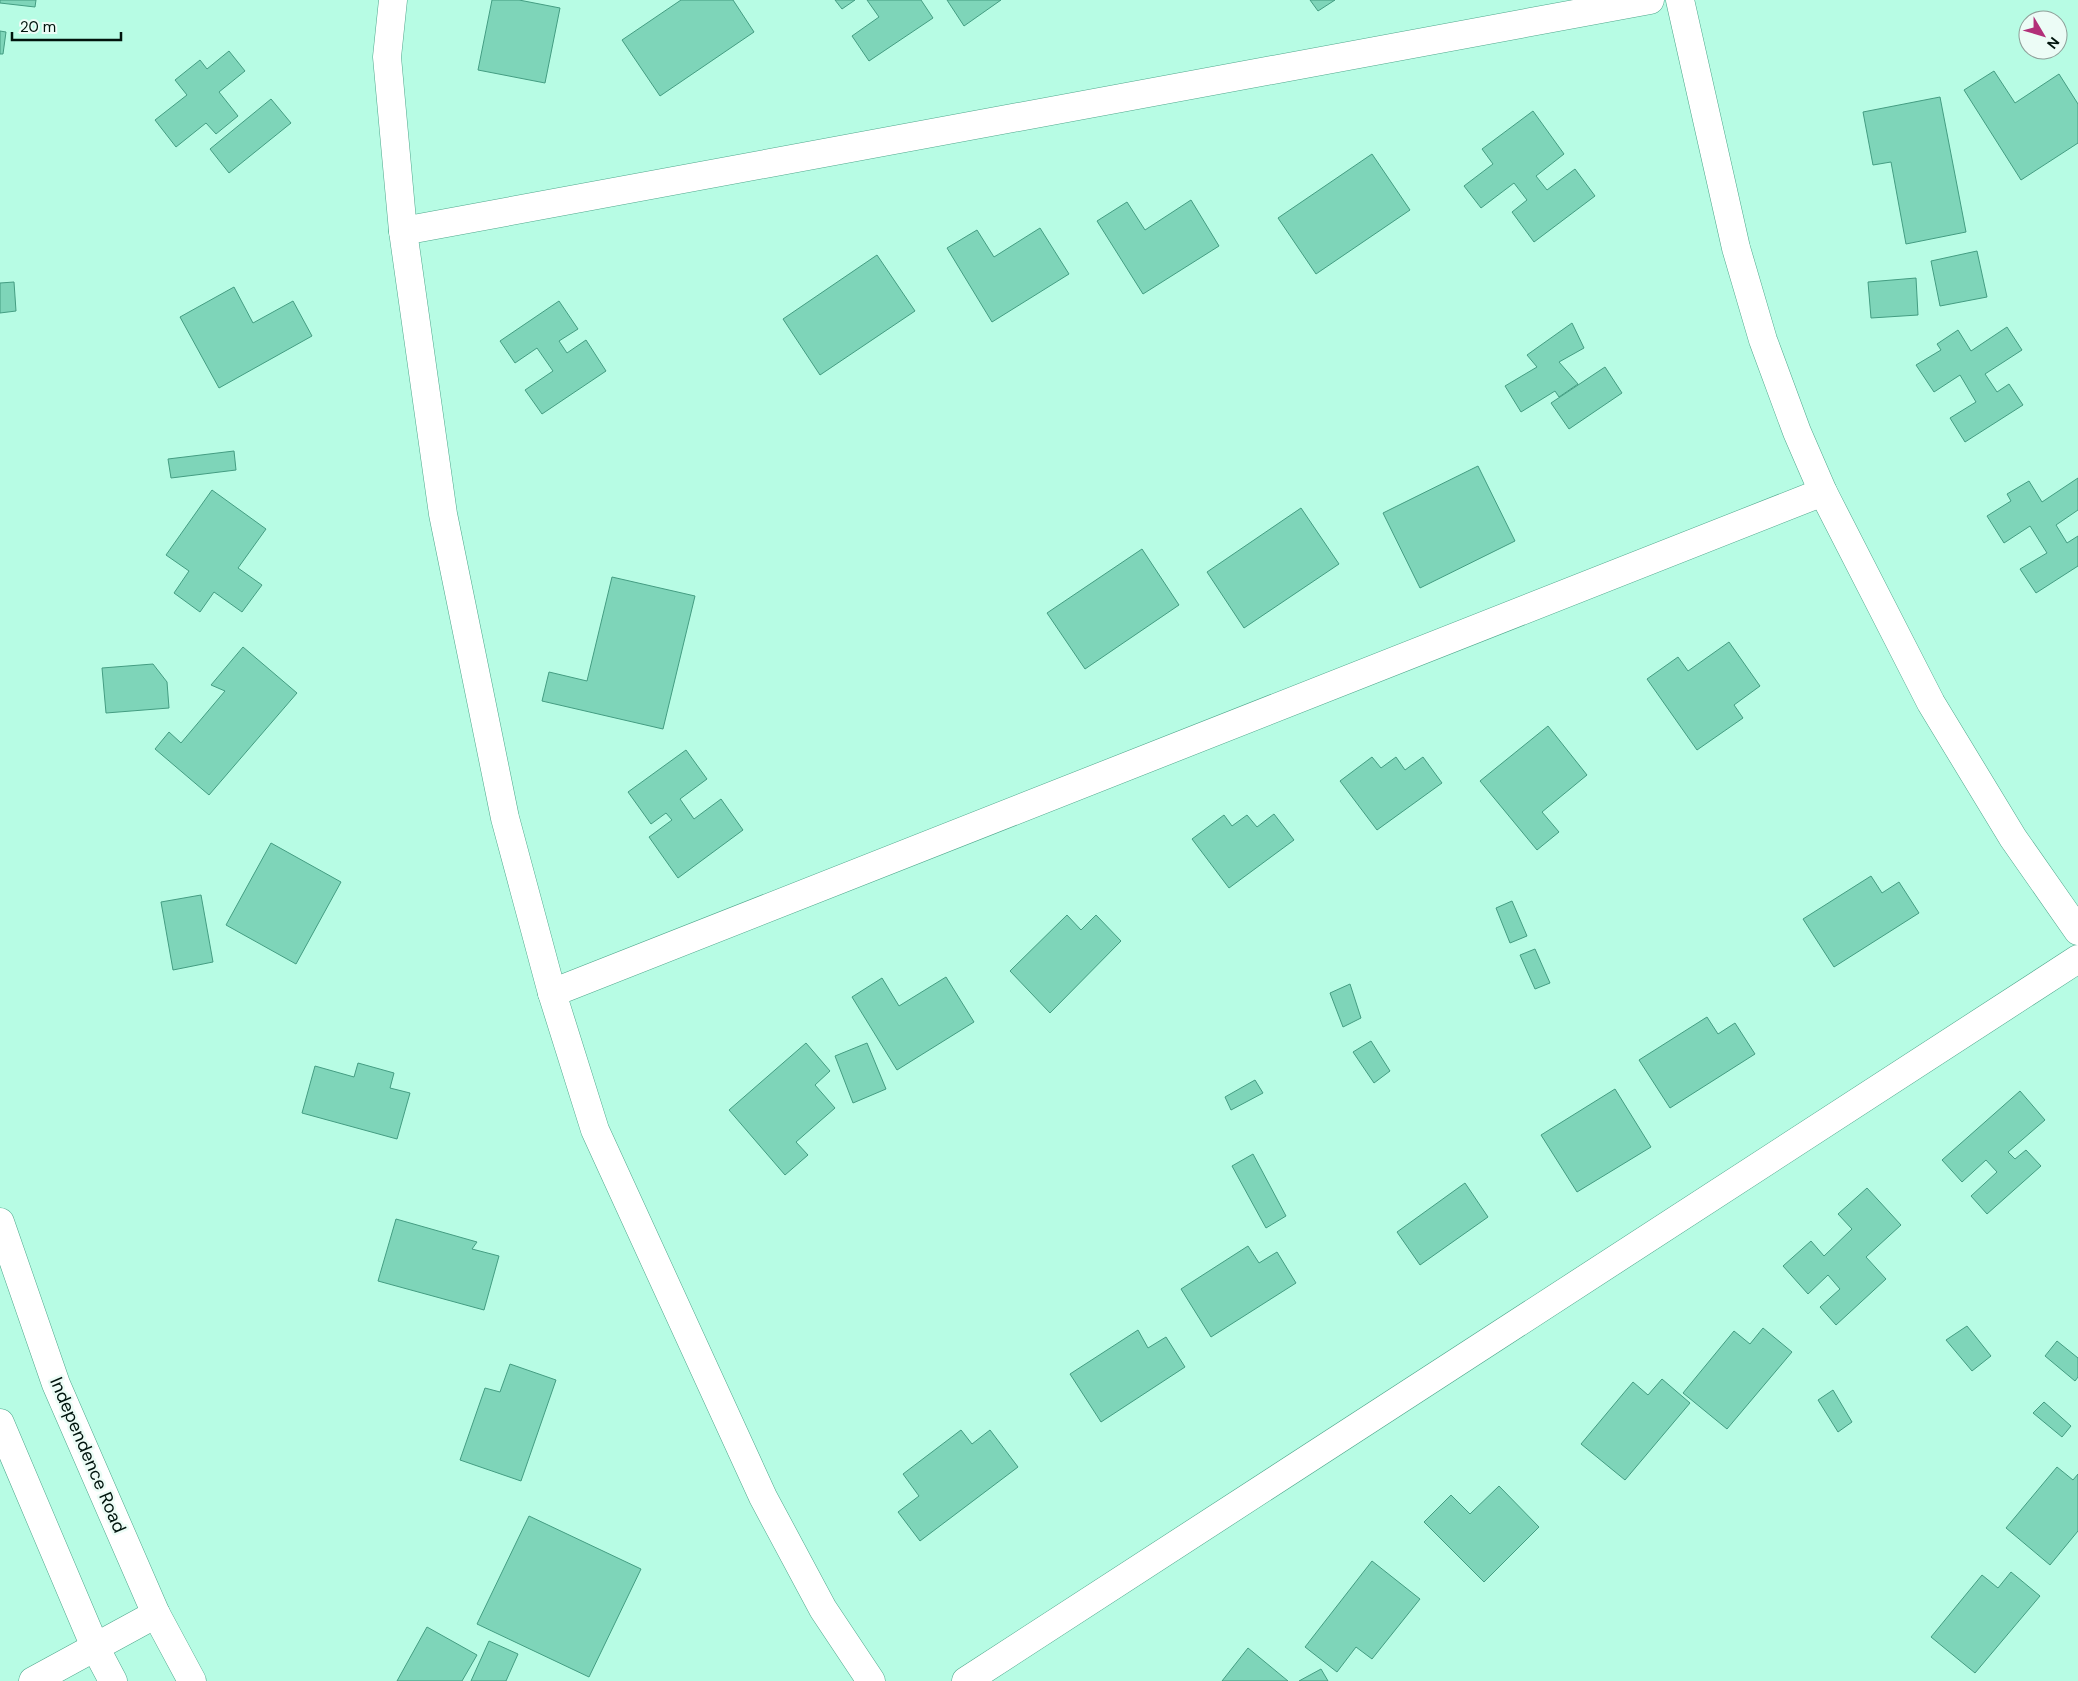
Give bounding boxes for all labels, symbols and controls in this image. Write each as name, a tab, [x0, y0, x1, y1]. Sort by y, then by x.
scale bar	[12, 10, 121, 42]
north arrow	[2018, 10, 2068, 60]
text: 20 m	[20, 17, 56, 37]
text: N	[2043, 33, 2063, 53]
street label: Independence Road	[44, 1373, 132, 1537]

